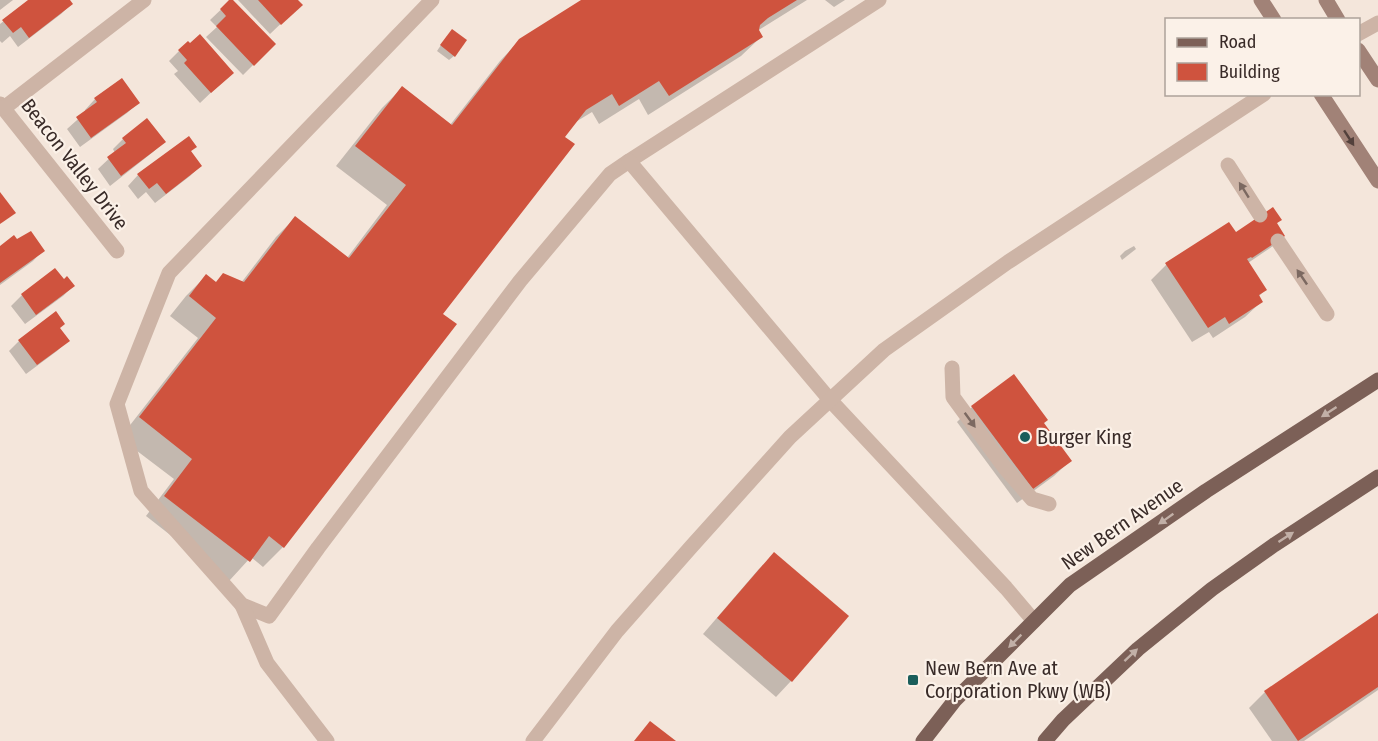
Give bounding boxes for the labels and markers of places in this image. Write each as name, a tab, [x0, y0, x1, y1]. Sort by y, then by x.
place label: Burger King	[1037, 425, 1132, 449]
marker: Burger King	[1018, 430, 1032, 444]
place label: New Bern Ave at Corporation Pkwy (WB)	[925, 656, 1111, 703]
marker: New Bern Ave at Corporation Pkwy (WB)	[906, 673, 920, 687]

